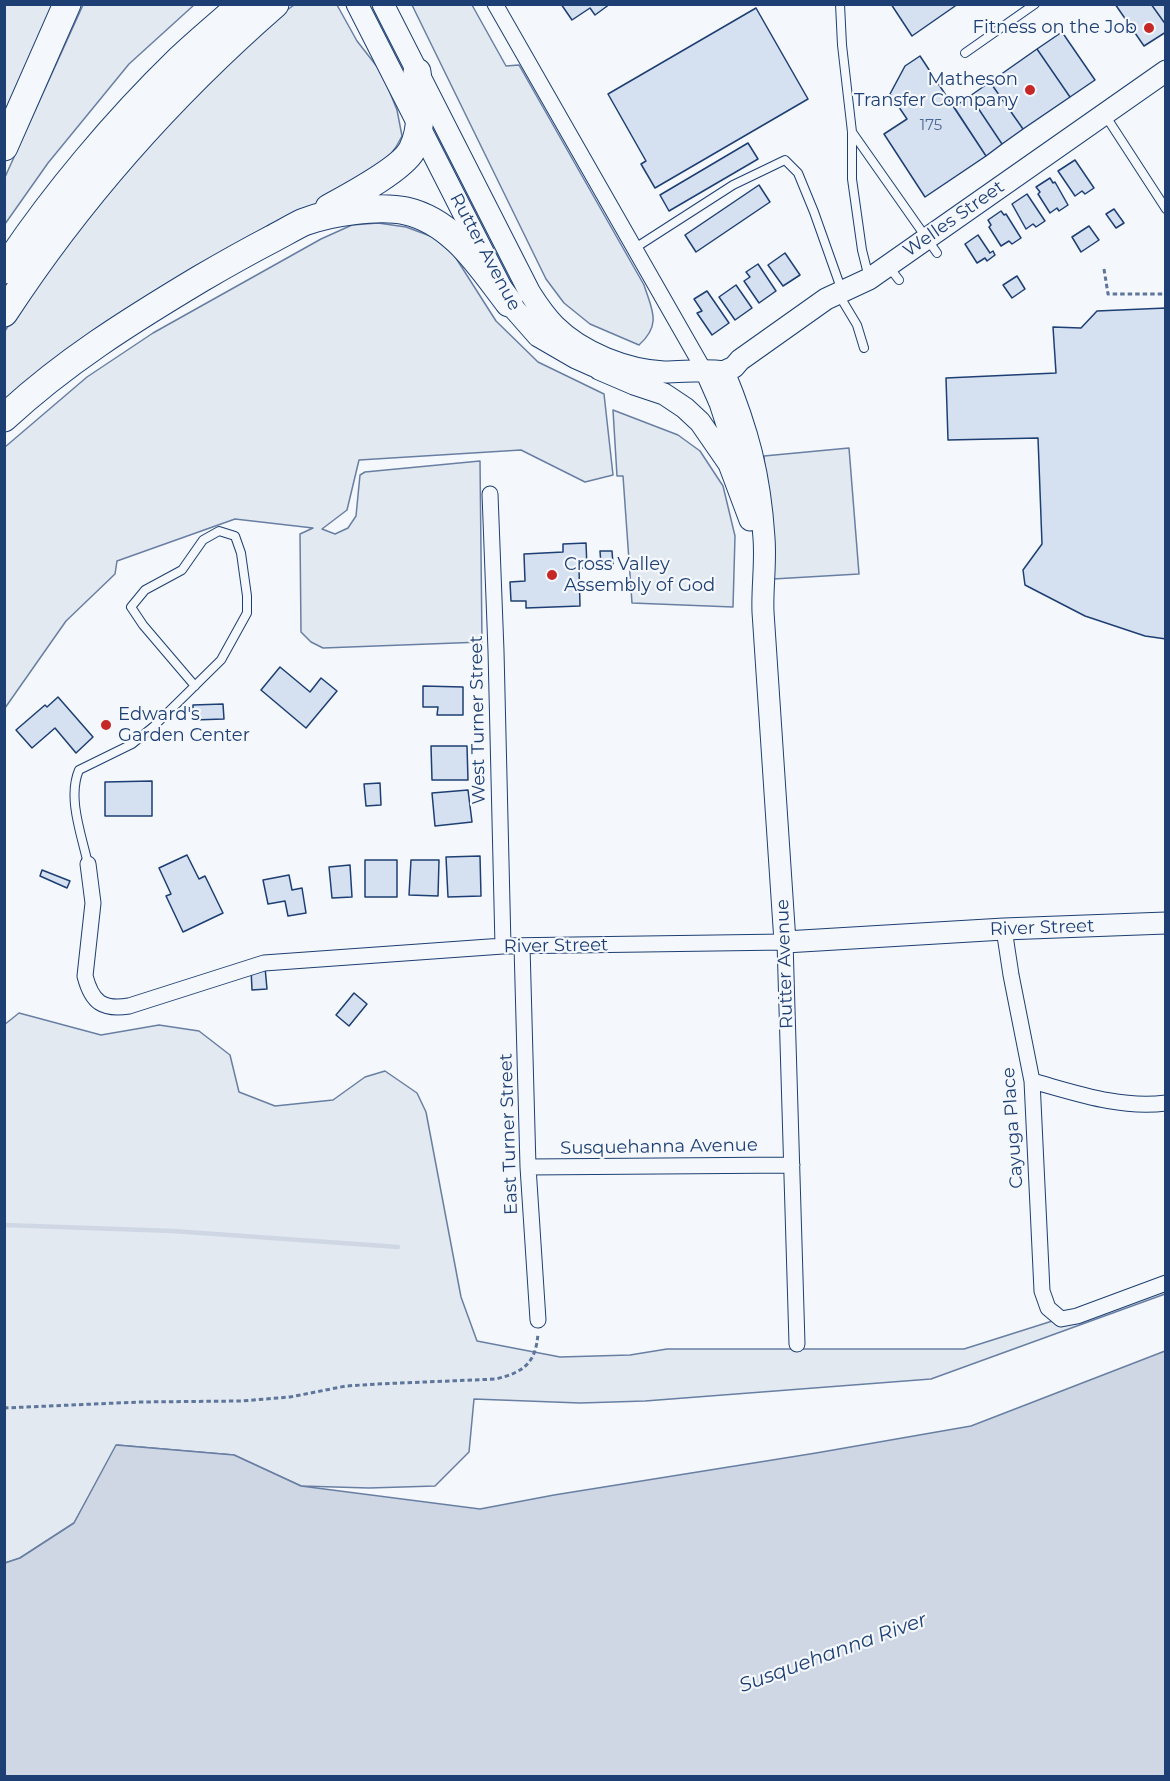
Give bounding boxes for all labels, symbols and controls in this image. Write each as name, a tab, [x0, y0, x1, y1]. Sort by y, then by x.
place label: Fitness on the Job	[973, 17, 1137, 39]
marker: Fitness on the Job	[1142, 21, 1156, 35]
place label: Matheson Transfer Company	[854, 69, 1018, 112]
marker: Matheson Transfer Company	[1023, 83, 1037, 97]
house number: 175	[920, 117, 942, 135]
street label: Welles Street	[899, 176, 1009, 262]
street label: Rutter Avenue	[445, 190, 525, 314]
place label: Cross Valley Assembly of God	[564, 554, 715, 596]
marker: Cross Valley Assembly of God	[545, 568, 559, 582]
street label: West Turner Street	[466, 635, 490, 805]
place label: Edward's Garden Center	[118, 704, 250, 746]
marker: Edward's Garden Center	[99, 718, 113, 732]
street label: Rutter Avenue	[772, 899, 798, 1029]
street label: River Street	[989, 915, 1095, 941]
street label: River Street	[504, 934, 608, 958]
street label: East Turner Street	[495, 1053, 523, 1215]
street label: Cayuga Place	[998, 1067, 1028, 1189]
street label: Susquehanna Avenue	[560, 1134, 758, 1160]
water label: Susquehanna River	[736, 1608, 930, 1698]

